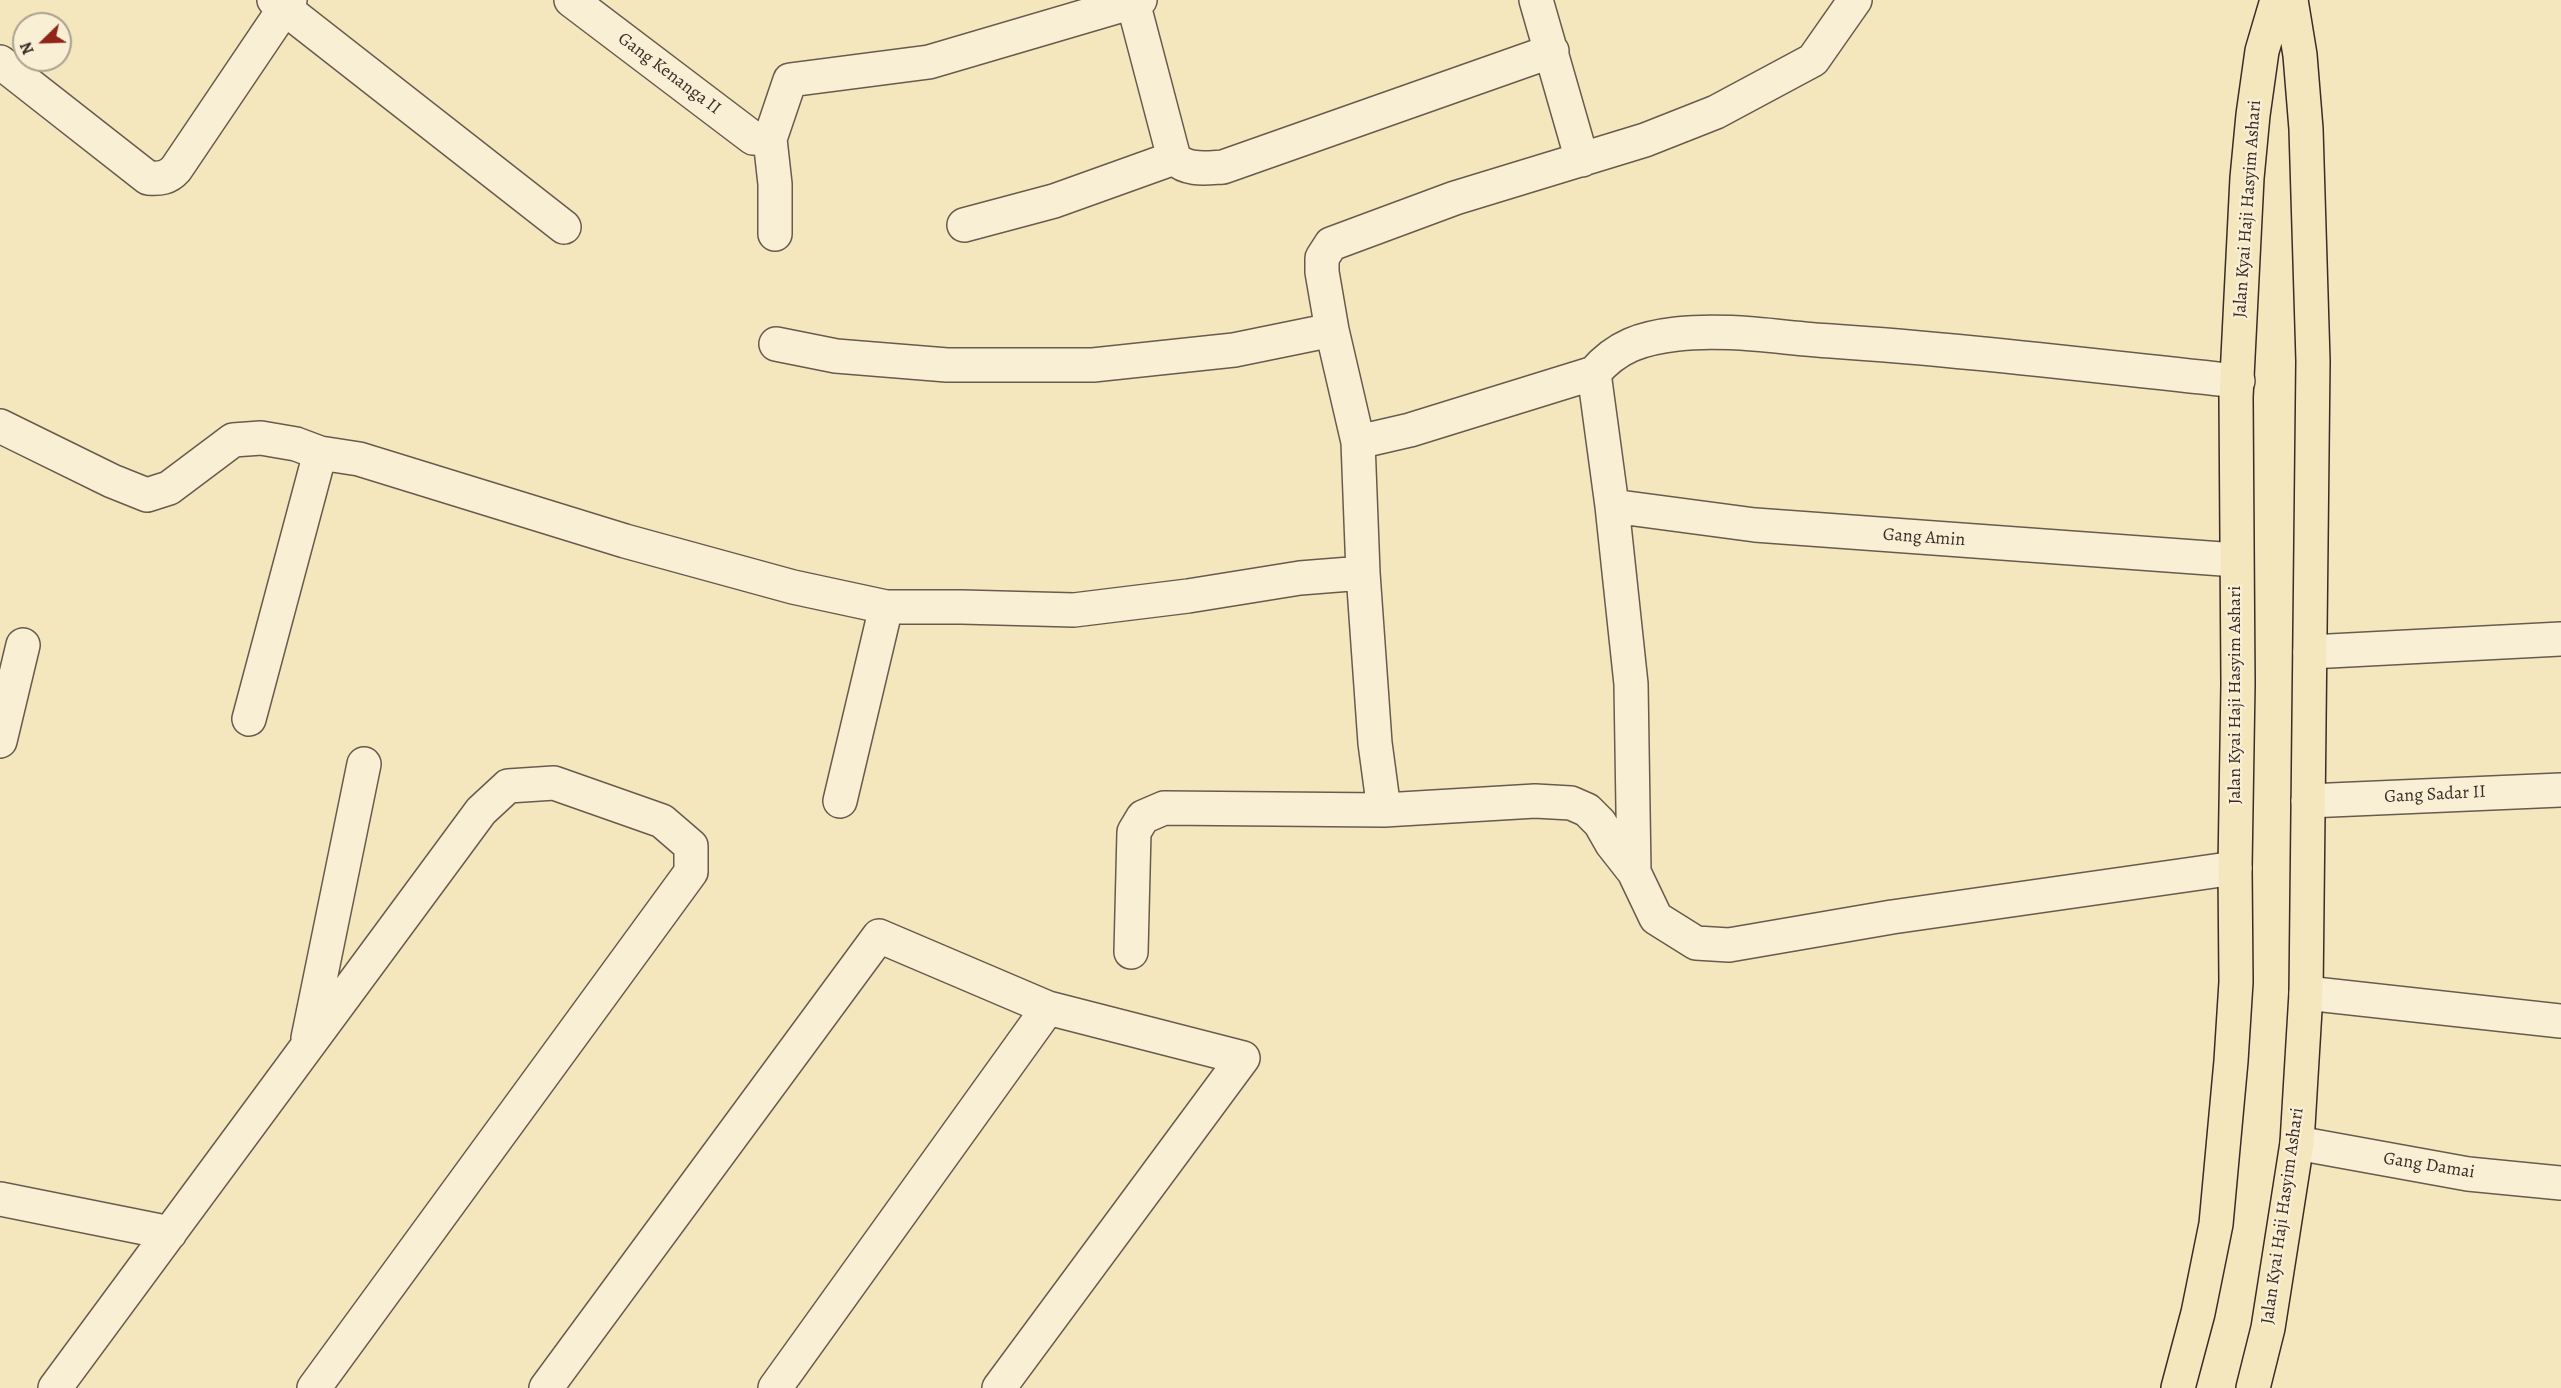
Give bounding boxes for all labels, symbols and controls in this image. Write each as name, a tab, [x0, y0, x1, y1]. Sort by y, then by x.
north arrow	[12, 12, 72, 72]
street label: Gang Kenanga II	[613, 28, 725, 120]
text: N	[15, 39, 40, 58]
street label: Jalan Kyai Haji Hasyim Ashari	[2230, 99, 2266, 319]
street label: Gang Amin	[1882, 524, 1966, 552]
street label: Jalan Kyai Haji Hasyim Ashari	[2225, 586, 2247, 804]
street label: Gang Sadar II	[2384, 782, 2486, 808]
street label: Jalan Kyai Haji Hasyim Ashari	[2257, 1106, 2309, 1326]
street label: Gang Damai	[2382, 1148, 2476, 1184]

